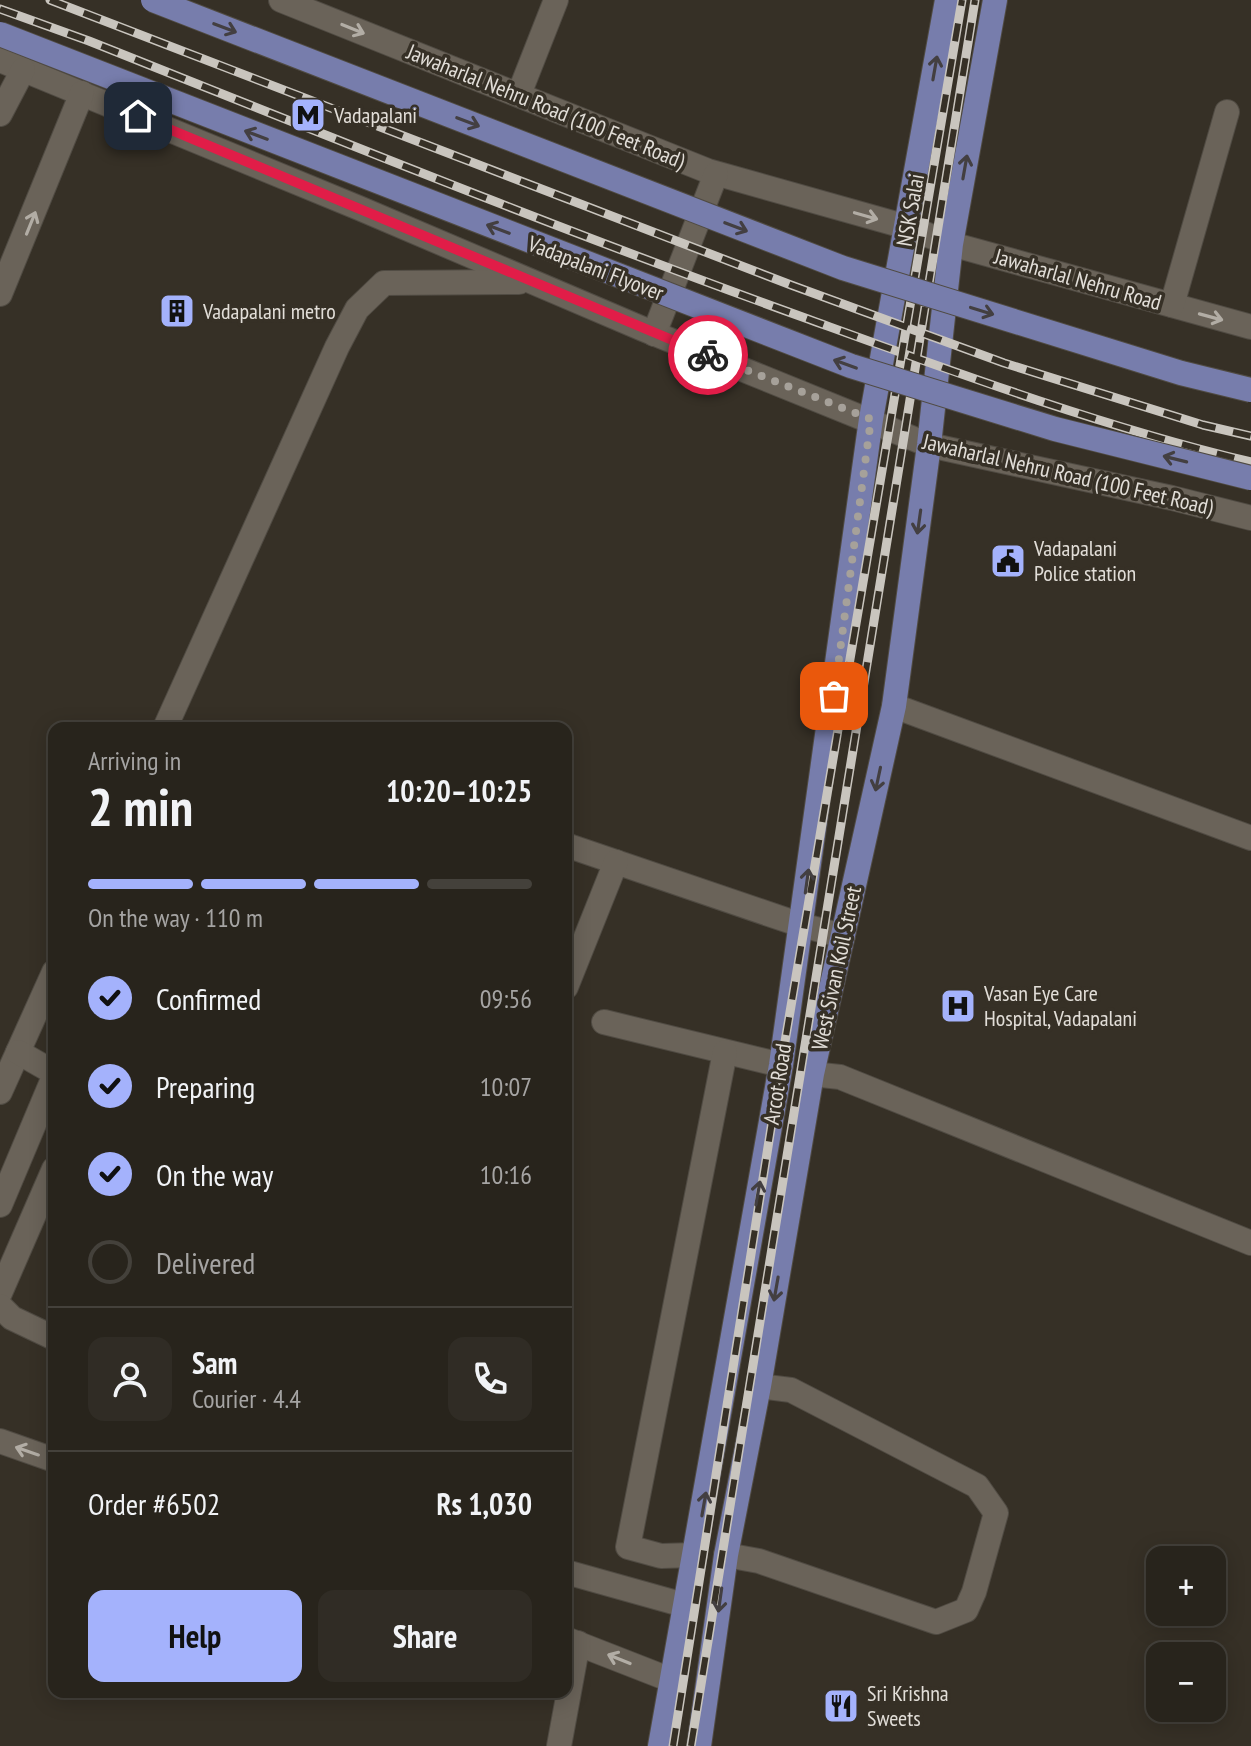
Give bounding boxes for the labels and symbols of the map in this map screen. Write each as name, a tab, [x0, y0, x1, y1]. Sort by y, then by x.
one-way arrow	[213, 22, 237, 36]
one-way arrow	[340, 22, 365, 37]
street label: Jawaharlal Nehru Road (100 Feet Road)	[402, 37, 690, 175]
one-way arrow	[928, 55, 943, 81]
pin	[104, 82, 172, 150]
metro station icon: Vadapalani	[289, 96, 327, 134]
place label: Vadapalani	[333, 101, 417, 129]
one-way arrow	[455, 116, 480, 130]
one-way arrow	[244, 126, 269, 141]
one-way arrow	[958, 155, 973, 181]
street label: NSK Salai	[890, 172, 930, 248]
one-way arrow	[853, 209, 879, 224]
one-way arrow	[25, 211, 39, 236]
one-way arrow	[486, 221, 511, 235]
one-way arrow	[723, 221, 748, 235]
street label: Vadapalani Flyover	[523, 229, 668, 307]
street label: Jawaharlal Nehru Road	[990, 241, 1165, 316]
building icon: Vadapalani metro	[158, 292, 196, 330]
place label: Vadapalani metro	[202, 297, 336, 325]
one-way arrow	[969, 305, 994, 319]
one-way arrow	[1198, 310, 1224, 325]
courier	[668, 315, 748, 395]
one-way arrow	[833, 355, 858, 370]
street label: Jawaharlal Nehru Road (100 Feet Road)	[919, 427, 1217, 521]
one-way arrow	[1163, 450, 1189, 465]
one-way arrow	[911, 508, 926, 535]
place label: Vadapalani Police station	[1033, 534, 1136, 587]
public building icon: Vadapalani Police station	[989, 542, 1027, 580]
pin	[800, 662, 868, 730]
one-way arrow	[870, 765, 885, 791]
one-way arrow	[800, 868, 815, 894]
street label: West Sivan Koil Street	[805, 884, 867, 1052]
place label: Vasan Eye Care Hospital, Vadapalani	[983, 979, 1137, 1032]
hospital icon: Vasan Eye Care Hospital, Vadapalani	[939, 987, 977, 1025]
street label: Arcot Road	[757, 1041, 797, 1127]
one-way arrow	[752, 1180, 767, 1206]
one-way arrow	[767, 1276, 782, 1301]
one-way arrow	[15, 1442, 40, 1457]
one-way arrow	[697, 1492, 712, 1517]
one-way arrow	[712, 1587, 727, 1612]
one-way arrow	[607, 1651, 632, 1665]
place label: Sri Krishna Sweets	[867, 1679, 949, 1732]
restaurant icon: Sri Krishna Sweets	[822, 1687, 860, 1725]

